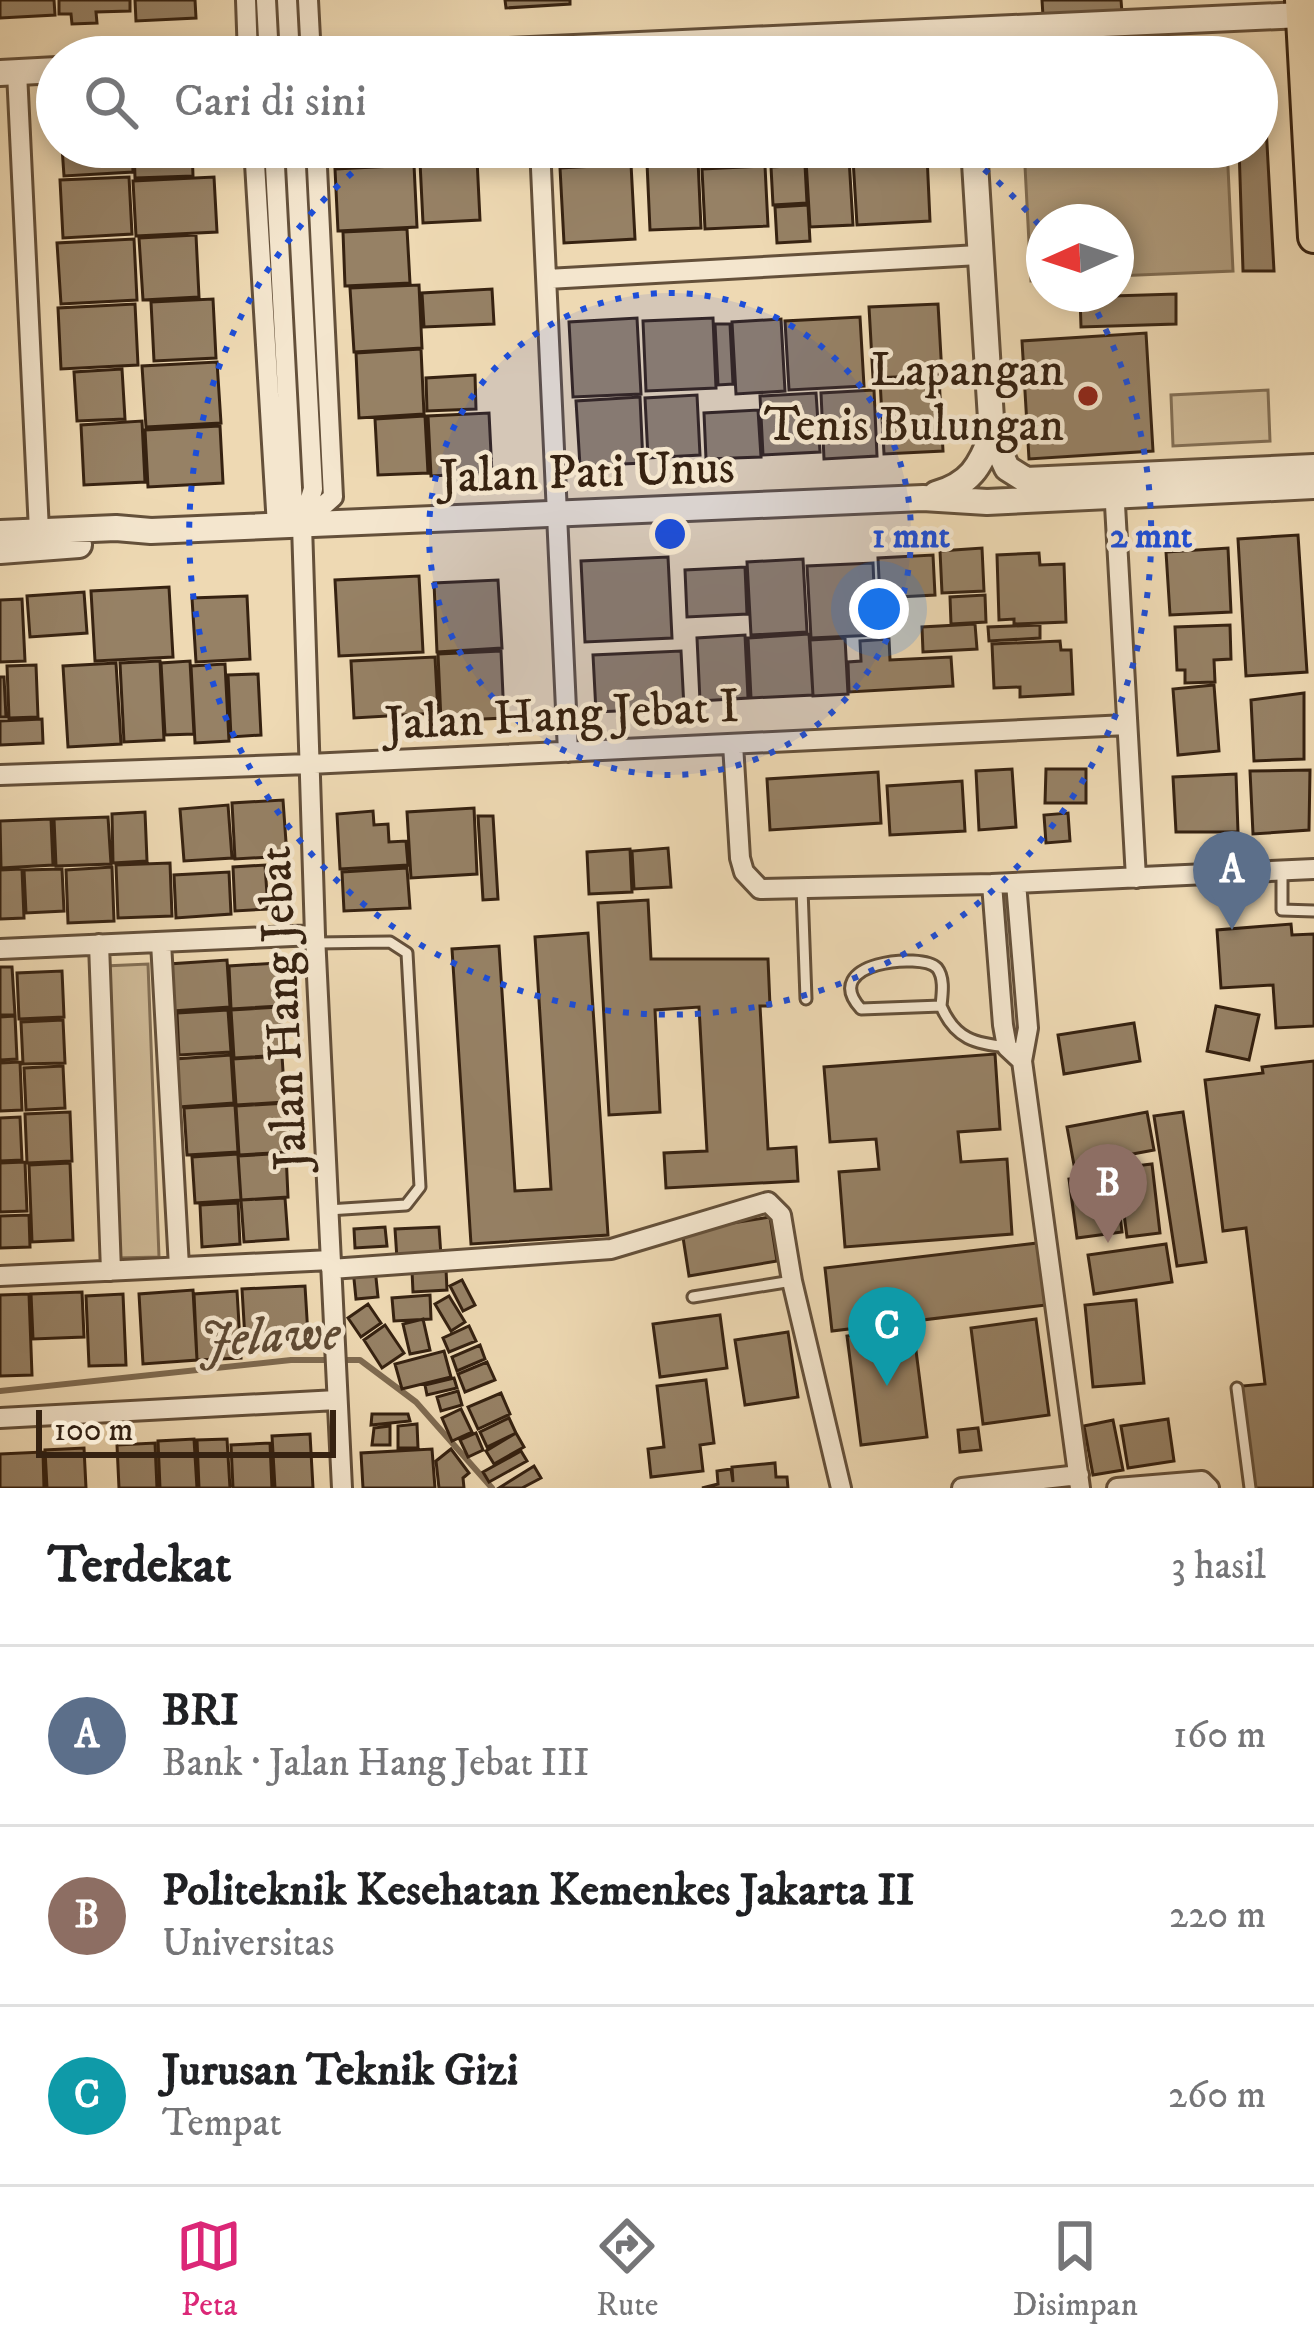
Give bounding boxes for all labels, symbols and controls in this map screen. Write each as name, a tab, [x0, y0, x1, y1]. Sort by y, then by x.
search box	[36, 36, 1278, 168]
icon: search	[78, 69, 144, 135]
text: Cari di sini	[174, 74, 366, 130]
north arrow	[1026, 204, 1134, 312]
place label: Lapangan Tenis Bulungan	[764, 341, 1064, 456]
marker: Lapangan Tenis Bulungan	[1075, 383, 1101, 409]
street label: Jalan Pati Unus	[435, 438, 736, 508]
centre of rings	[649, 513, 691, 555]
text: 1 mnt	[872, 514, 951, 559]
text: 2 mnt	[1110, 514, 1193, 559]
your location	[849, 579, 909, 639]
street label: Jalan Hang Jebat I	[380, 677, 741, 755]
pin: A	[1193, 831, 1271, 930]
street label: Jalan Hang Jebat	[246, 844, 323, 1175]
pin: B	[1069, 1144, 1147, 1243]
pin: C	[848, 1287, 926, 1386]
water label: Jelawe	[196, 1301, 344, 1373]
scale bar	[36, 1404, 336, 1457]
text: 100 m	[54, 1410, 133, 1451]
text: Terdekat	[48, 1534, 231, 1598]
text: 3 hasil	[1171, 1542, 1266, 1591]
text: BRI	[162, 1683, 239, 1739]
text: A	[75, 1711, 99, 1760]
text: 160 m	[1173, 1711, 1266, 1760]
text: Bank · Jalan Hang Jebat III	[162, 1739, 589, 1788]
text: Politeknik Kesehatan Kemenkes Jakarta II	[162, 1863, 915, 1919]
text: B	[75, 1891, 99, 1940]
text: 220 m	[1169, 1891, 1266, 1940]
text: Universitas	[162, 1919, 334, 1968]
text: Jurusan Teknik Gizi	[162, 2043, 518, 2099]
text: C	[74, 2071, 100, 2120]
text: 260 m	[1168, 2071, 1266, 2120]
text: Tempat	[162, 2099, 282, 2148]
tab: Peta	[176, 2213, 242, 2326]
tab: Rute	[594, 2213, 660, 2326]
tab: Disimpan	[1013, 2213, 1138, 2326]

